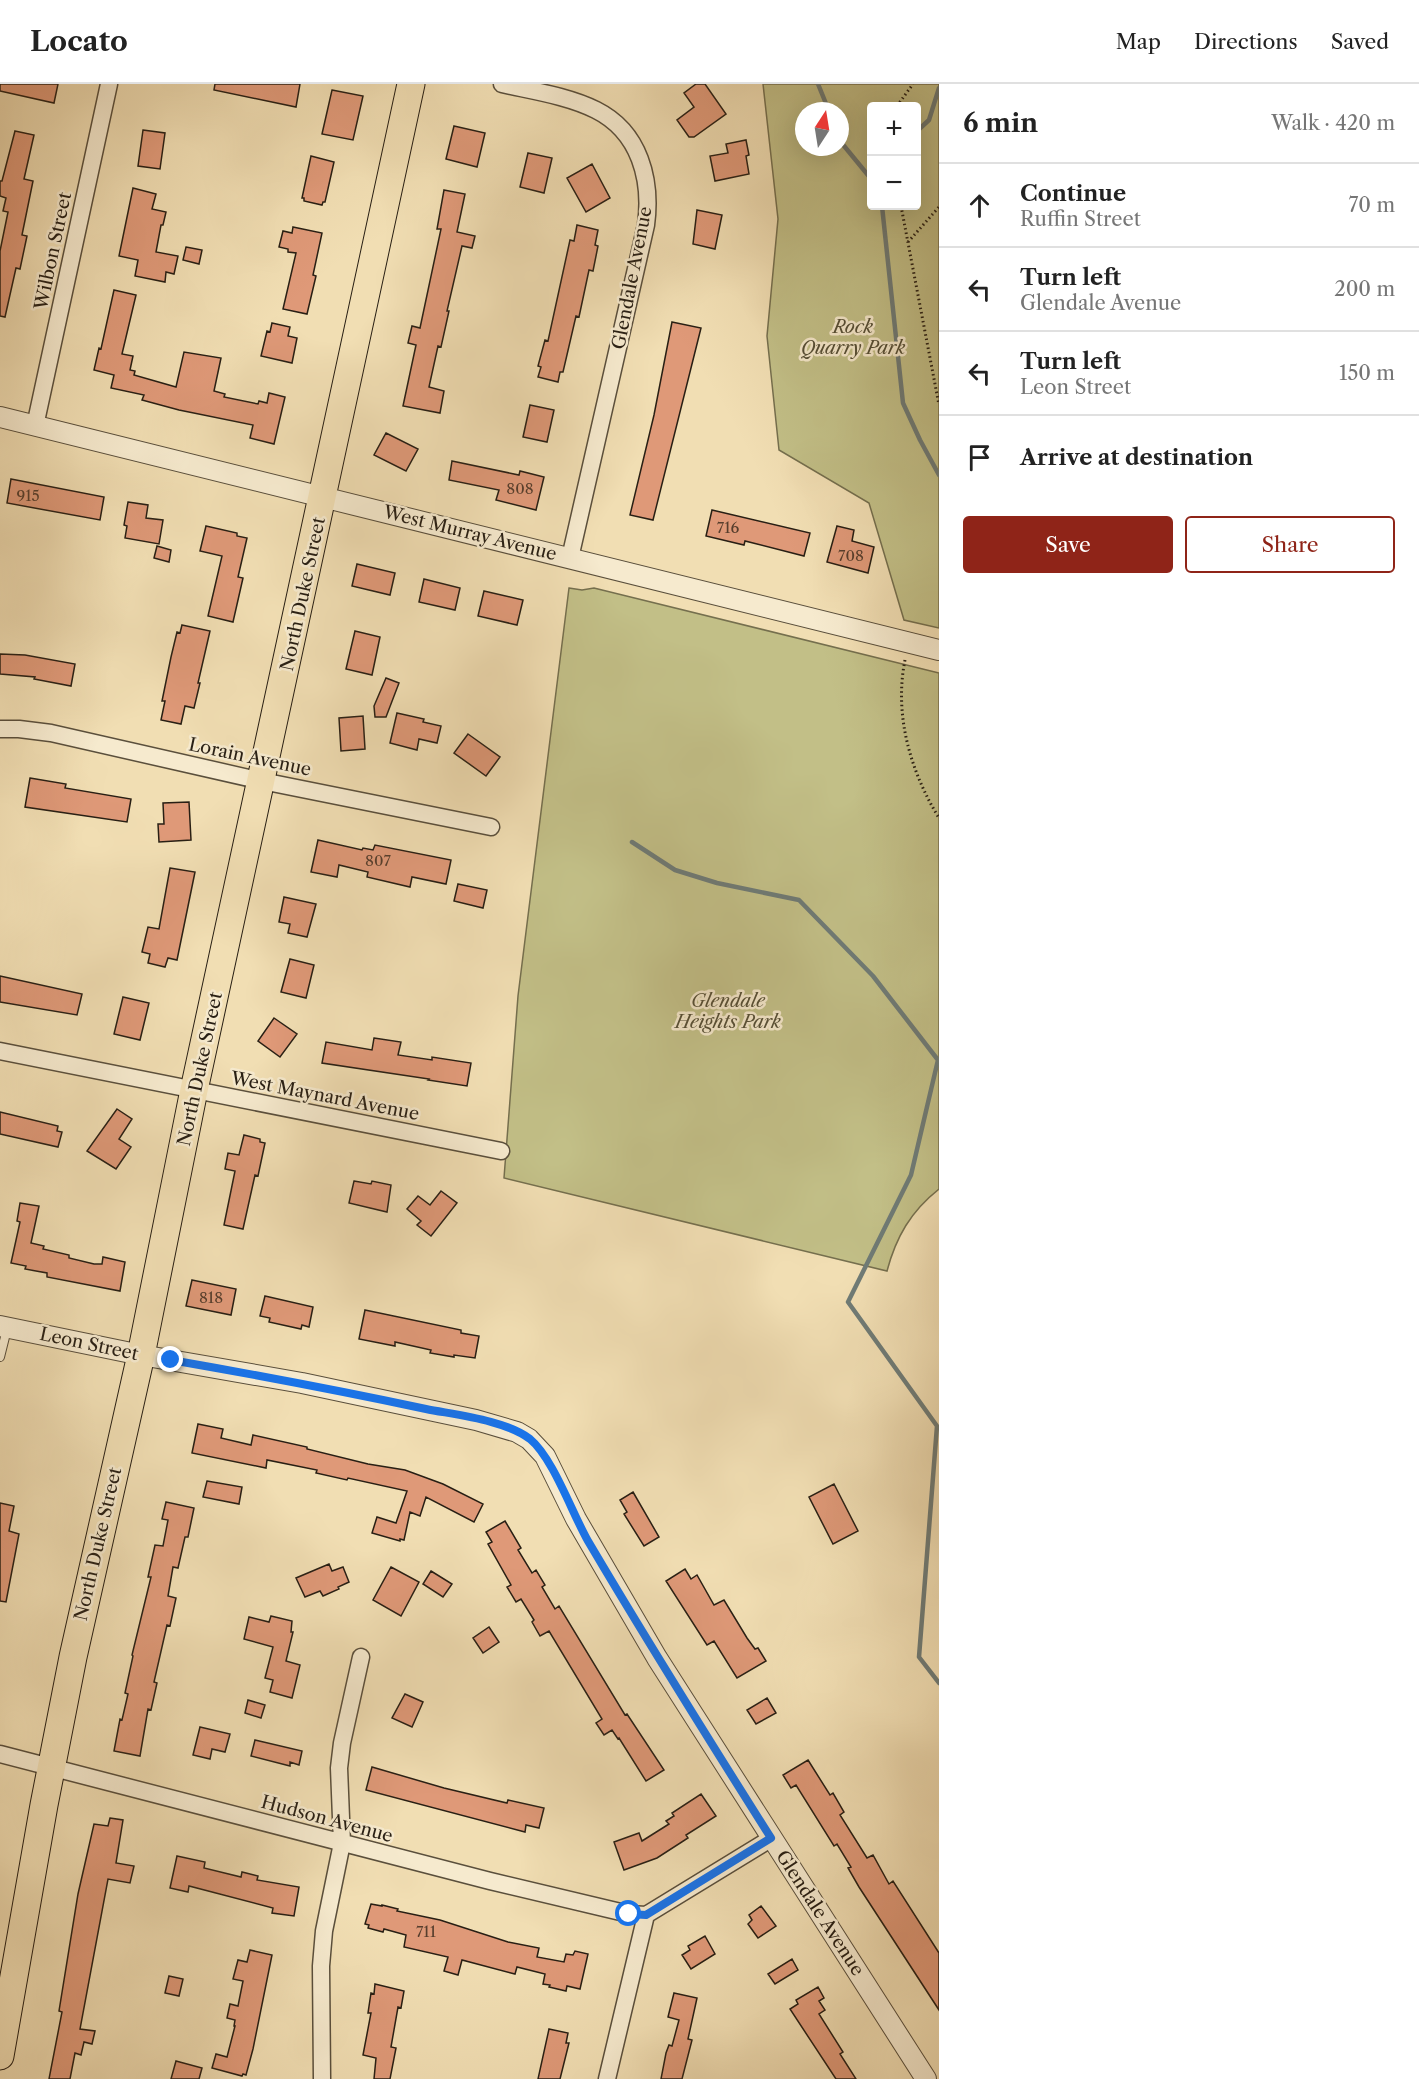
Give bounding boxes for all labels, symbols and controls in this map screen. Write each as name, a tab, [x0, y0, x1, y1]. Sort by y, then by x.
text: Locato	[30, 24, 128, 58]
text: Map	[1116, 29, 1161, 54]
text: Directions	[1194, 29, 1298, 54]
text: Saved	[1331, 29, 1389, 54]
north arrow	[795, 102, 849, 156]
map controls	[867, 102, 921, 210]
button: +	[867, 102, 921, 156]
text: 6 min	[963, 107, 1038, 139]
text: Walk · 420 m	[1271, 111, 1395, 135]
button: −	[867, 156, 921, 210]
text: Continue	[1020, 180, 1126, 207]
icon: ahead	[963, 189, 996, 222]
street label: Wilbon Street	[30, 190, 76, 313]
text: 70 m	[1349, 193, 1395, 217]
street label: Glendale Avenue	[607, 205, 657, 351]
text: Ruffin Street	[1020, 207, 1141, 231]
text: Turn left	[1020, 264, 1121, 291]
icon: left	[963, 273, 996, 306]
text: 200 m	[1334, 277, 1395, 301]
text: Glendale Avenue	[1020, 291, 1181, 315]
park label: Rock Quarry Park	[801, 316, 906, 359]
text: Turn left	[1020, 348, 1121, 375]
icon: left	[963, 357, 996, 390]
text: 150 m	[1339, 361, 1395, 385]
text: Leon Street	[1020, 375, 1131, 399]
icon: arrive	[963, 441, 996, 474]
text: Arrive at destination	[1020, 444, 1253, 471]
house number: 808	[506, 479, 534, 498]
house number: 915	[16, 486, 40, 505]
street label: West Murray Avenue	[380, 501, 559, 565]
street label: North Duke Street	[276, 514, 330, 673]
button: Save	[963, 516, 1173, 573]
button: Share	[1185, 516, 1395, 573]
house number: 716	[717, 518, 739, 537]
house number: 708	[838, 546, 864, 565]
street label: Lorain Avenue	[187, 733, 313, 781]
house number: 807	[365, 851, 391, 870]
street label: North Duke Street	[173, 989, 227, 1148]
park label: Glendale Heights Park	[673, 990, 782, 1033]
street label: West Maynard Avenue	[228, 1067, 421, 1125]
house number: 818	[199, 1288, 223, 1307]
street label: Leon Street	[38, 1323, 141, 1365]
route end	[157, 1346, 183, 1372]
street label: North Duke Street	[70, 1465, 126, 1623]
street label: Hudson Avenue	[259, 1791, 395, 1847]
street label: Glendale Avenue	[771, 1846, 869, 1980]
route start	[615, 1900, 641, 1926]
house number: 711	[416, 1922, 437, 1941]

